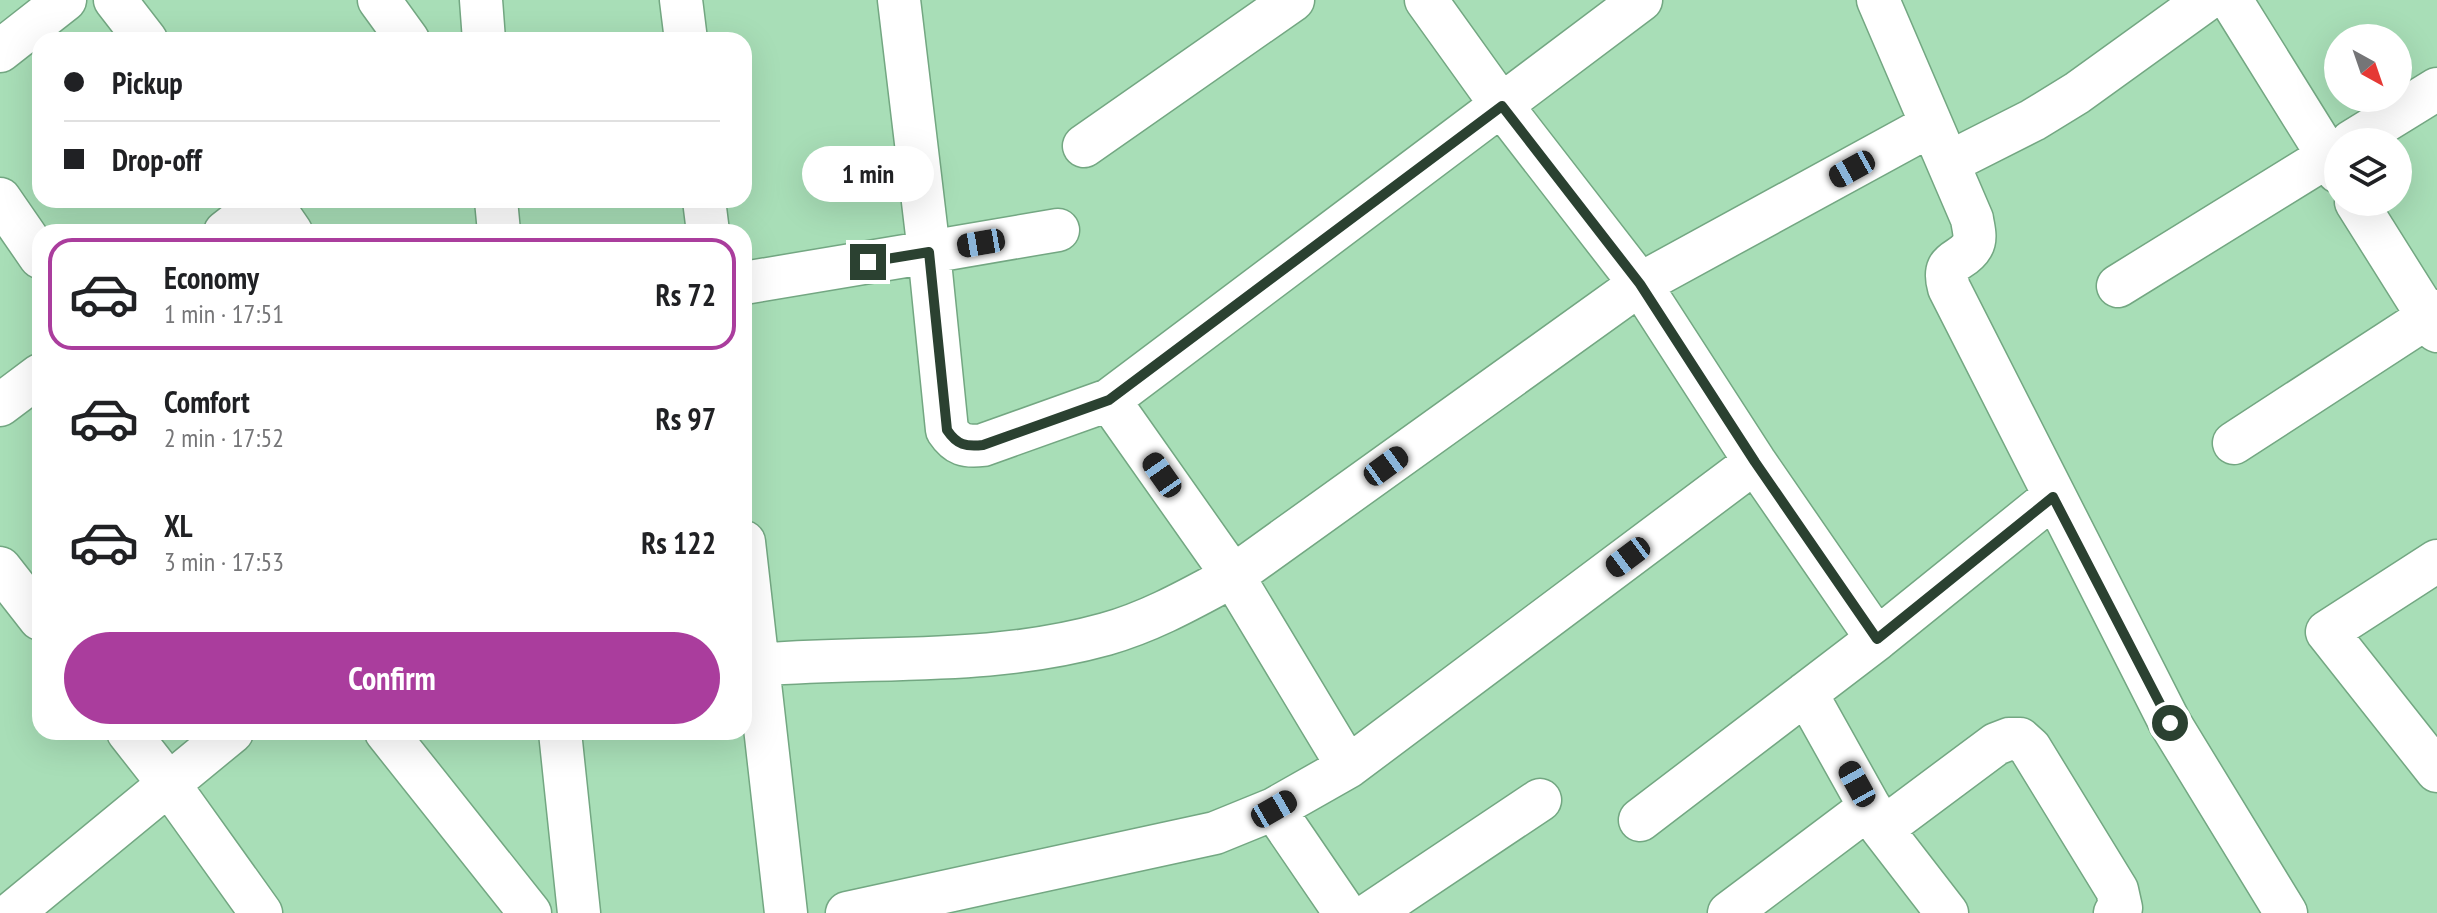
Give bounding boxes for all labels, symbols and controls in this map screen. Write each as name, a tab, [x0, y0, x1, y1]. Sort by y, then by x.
north arrow	[2324, 24, 2412, 112]
map controls	[2324, 24, 2412, 216]
text: Pickup	[112, 63, 183, 102]
button: layers	[2324, 128, 2412, 216]
text: Drop-off	[112, 140, 202, 179]
callout: 1 min	[802, 146, 934, 202]
car	[1825, 147, 1879, 191]
text: 1 min	[842, 157, 894, 190]
car	[955, 227, 1007, 259]
route end	[850, 244, 886, 280]
icon: car	[68, 258, 140, 330]
text: Economy	[164, 258, 259, 297]
text: Rs 72	[656, 275, 716, 314]
text: 1 min · 17:51	[164, 297, 284, 330]
icon: car	[68, 382, 140, 454]
text: Comfort	[164, 382, 250, 421]
text: Rs 97	[656, 399, 716, 438]
text: 2 min · 17:52	[164, 421, 284, 454]
car	[1360, 442, 1412, 490]
car	[1138, 448, 1186, 502]
icon: car	[68, 506, 140, 578]
text: XL	[164, 506, 193, 545]
text: Rs 122	[641, 523, 716, 562]
car	[1602, 533, 1654, 581]
text: 3 min · 17:53	[164, 545, 284, 578]
button: Confirm	[64, 632, 720, 724]
route start	[2152, 705, 2188, 741]
car	[1835, 757, 1879, 811]
car	[1247, 787, 1301, 831]

